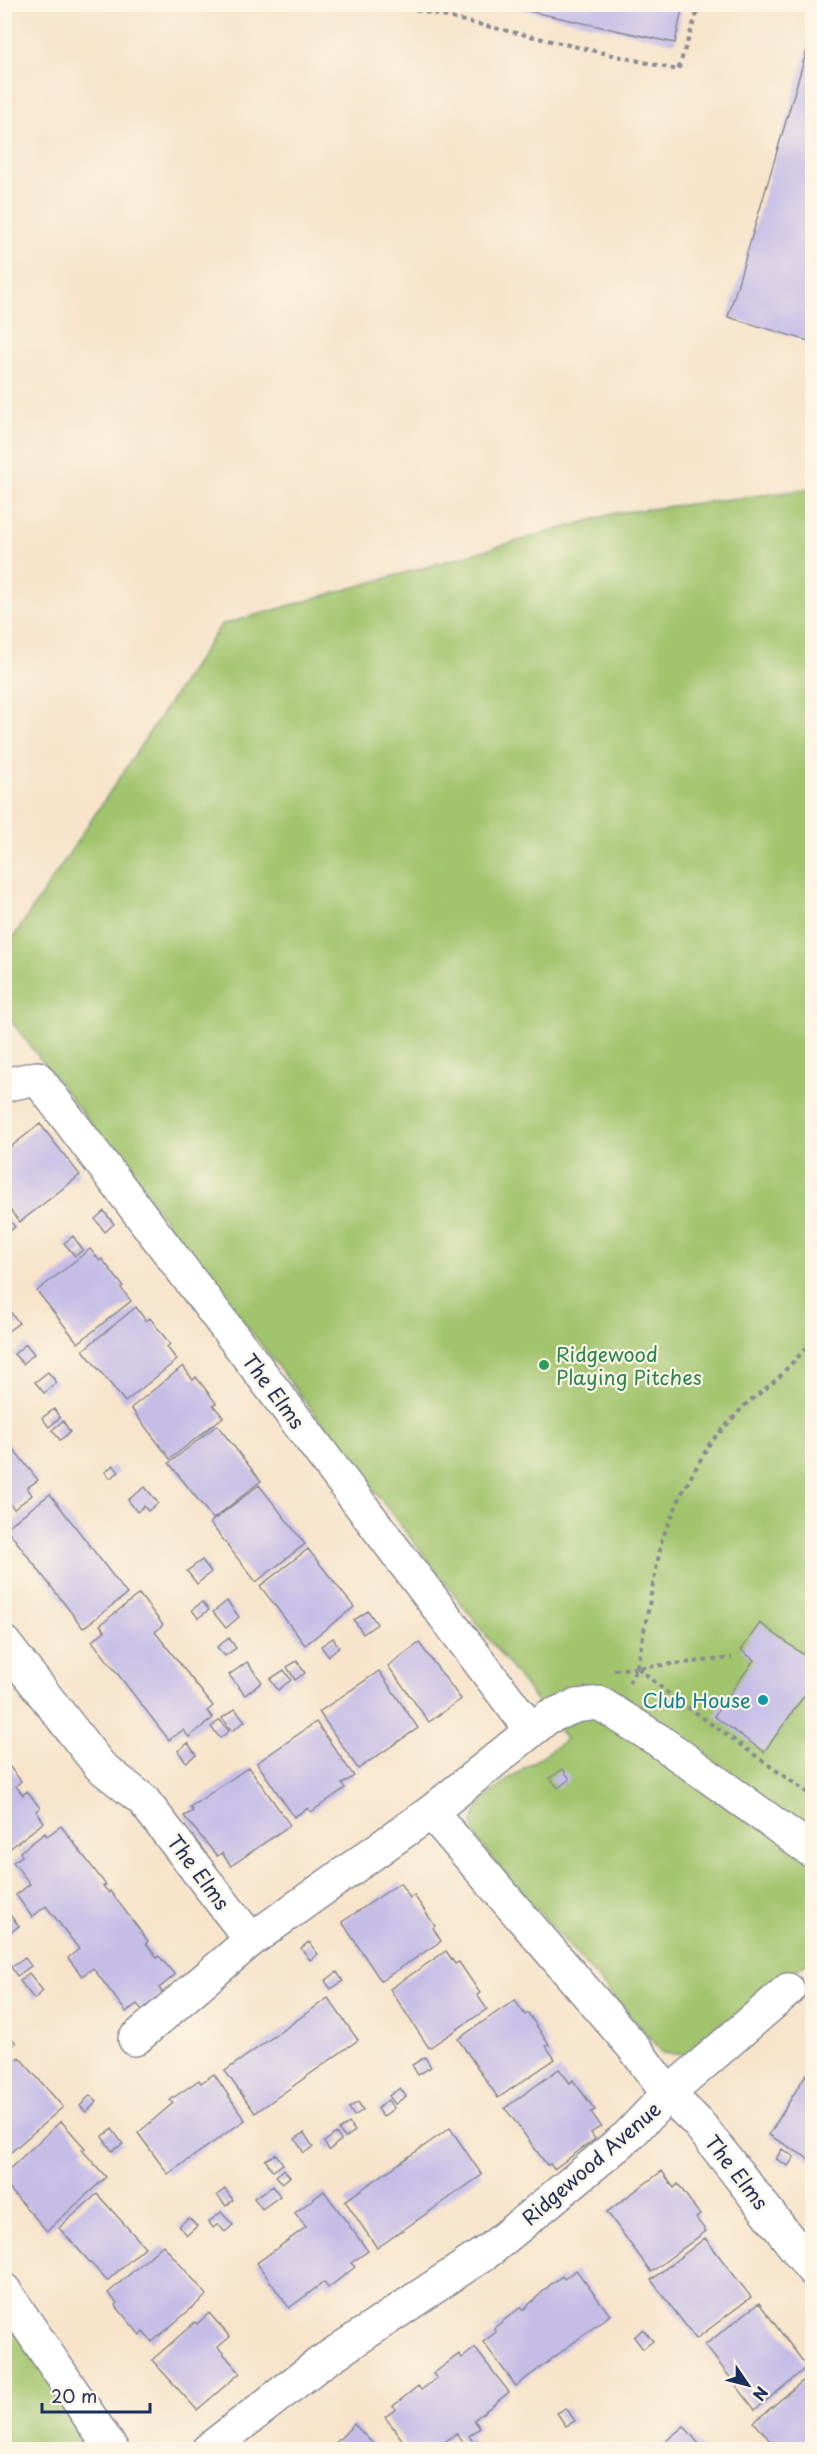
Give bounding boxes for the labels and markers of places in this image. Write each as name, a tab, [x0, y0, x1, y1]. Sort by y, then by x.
place label: Ridgewood Playing Pitches	[556, 1339, 702, 1392]
marker: Ridgewood Playing Pitches	[537, 1358, 551, 1372]
place label: Club House	[642, 1685, 751, 1715]
marker: Club House	[756, 1693, 770, 1707]

